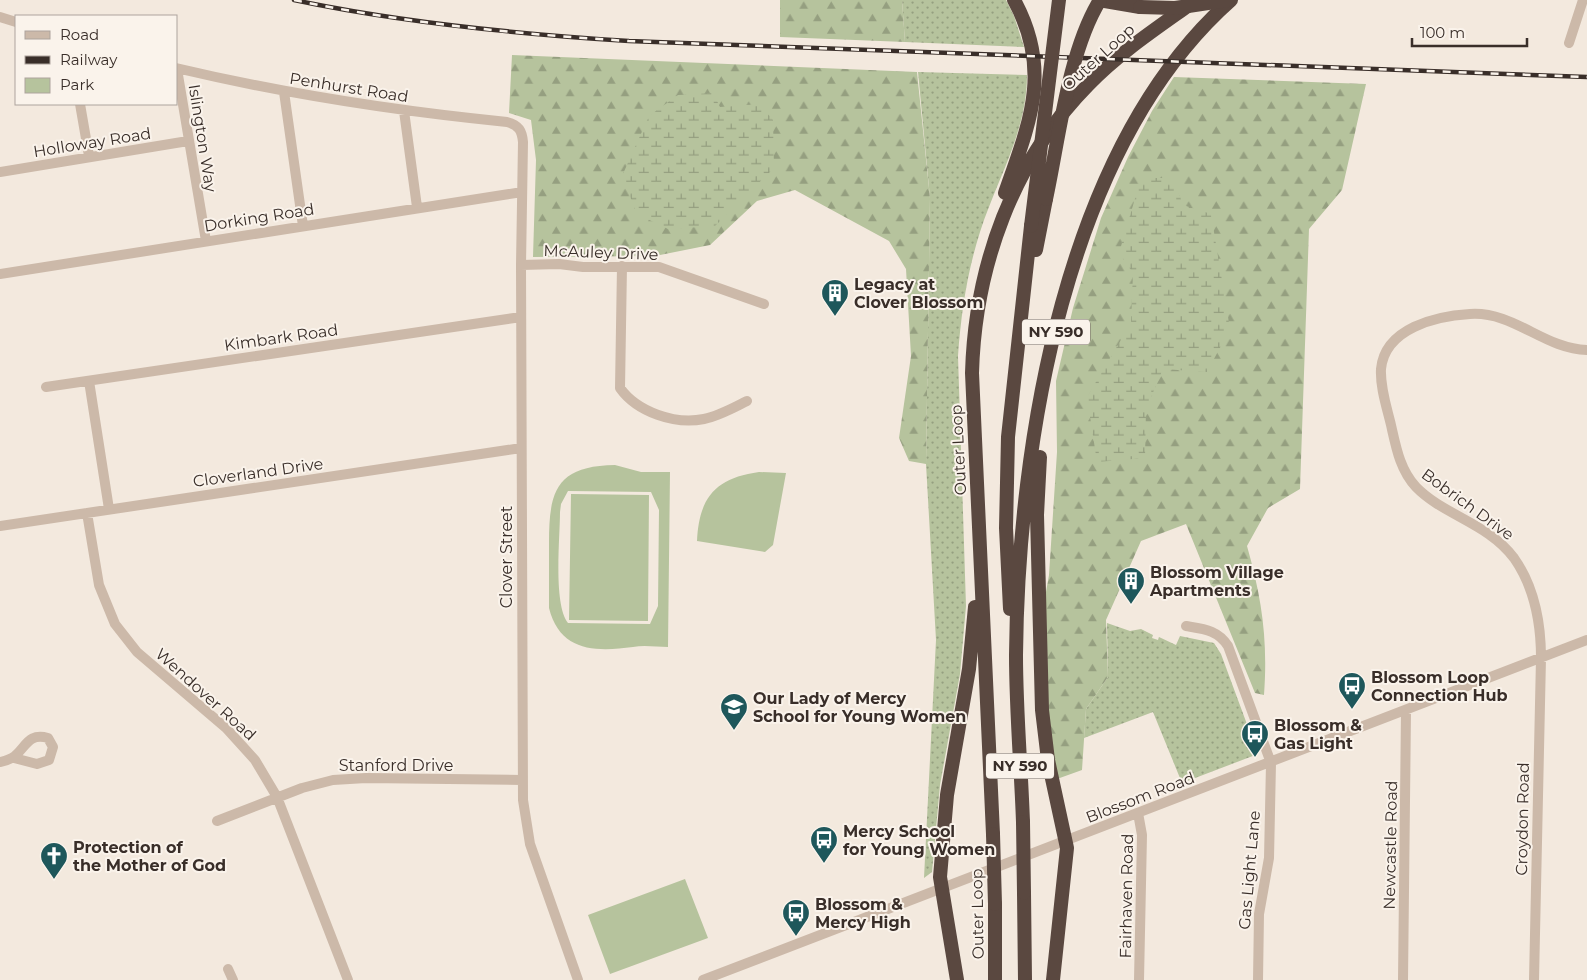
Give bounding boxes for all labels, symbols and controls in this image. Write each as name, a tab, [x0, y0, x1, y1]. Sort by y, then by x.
legend	[15, 15, 178, 105]
scale bar	[1412, 15, 1527, 47]
street label: Outer Loop	[1058, 20, 1139, 95]
text: 100 m	[1420, 23, 1465, 42]
text: Road	[60, 25, 99, 44]
text: Railway	[60, 50, 118, 69]
street label: Penhurst Road	[288, 69, 410, 106]
text: Park	[60, 75, 94, 94]
street label: Islington Way	[185, 83, 220, 194]
street label: Holloway Road	[32, 124, 152, 161]
street label: Dorking Road	[203, 199, 315, 236]
street label: McAuley Drive	[543, 241, 659, 264]
place label: Legacy at Clover Blossom	[854, 275, 983, 312]
building icon: Legacy at Clover Blossom	[820, 278, 850, 317]
street label: Kimbark Road	[223, 320, 339, 355]
road number: NY 590	[1022, 320, 1090, 344]
street label: Outer Loop	[947, 404, 970, 496]
street label: Cloverland Drive	[192, 454, 324, 491]
street label: Bobrich Drive	[1418, 465, 1518, 544]
street label: Clover Street	[497, 505, 516, 608]
place label: Blossom Village Apartments	[1149, 563, 1284, 600]
building icon: Blossom Village Apartments	[1116, 566, 1146, 605]
street label: Wendover Road	[152, 644, 260, 744]
place label: Blossom Loop Connection Hub	[1371, 668, 1507, 705]
bus stop icon: Blossom Loop Connection Hub	[1337, 671, 1367, 710]
place label: Our Lady of Mercy School for Young Women	[753, 689, 966, 726]
school or university icon: Our Lady of Mercy School for Young Women	[719, 692, 749, 731]
place label: Blossom & Gas Light	[1274, 716, 1362, 753]
bus stop icon: Blossom & Gas Light	[1240, 719, 1270, 758]
road number: NY 590	[986, 754, 1054, 778]
street label: Stanford Drive	[339, 756, 453, 775]
street label: Croydon Road	[1512, 762, 1533, 876]
street label: Blossom Road	[1083, 768, 1197, 827]
street label: Newcastle Road	[1380, 780, 1401, 910]
street label: Gas Light Lane	[1235, 810, 1264, 930]
place label: Mercy School for Young Women	[843, 822, 995, 859]
bus stop icon: Mercy School for Young Women	[809, 825, 839, 864]
street label: Fairhaven Road	[1116, 833, 1137, 959]
place label: Protection of the Mother of God	[73, 838, 226, 875]
church icon: Protection of the Mother of God	[39, 841, 69, 880]
street label: Outer Loop	[967, 868, 988, 960]
place label: Blossom & Mercy High	[815, 895, 911, 932]
bus stop icon: Blossom & Mercy High	[781, 898, 811, 937]

